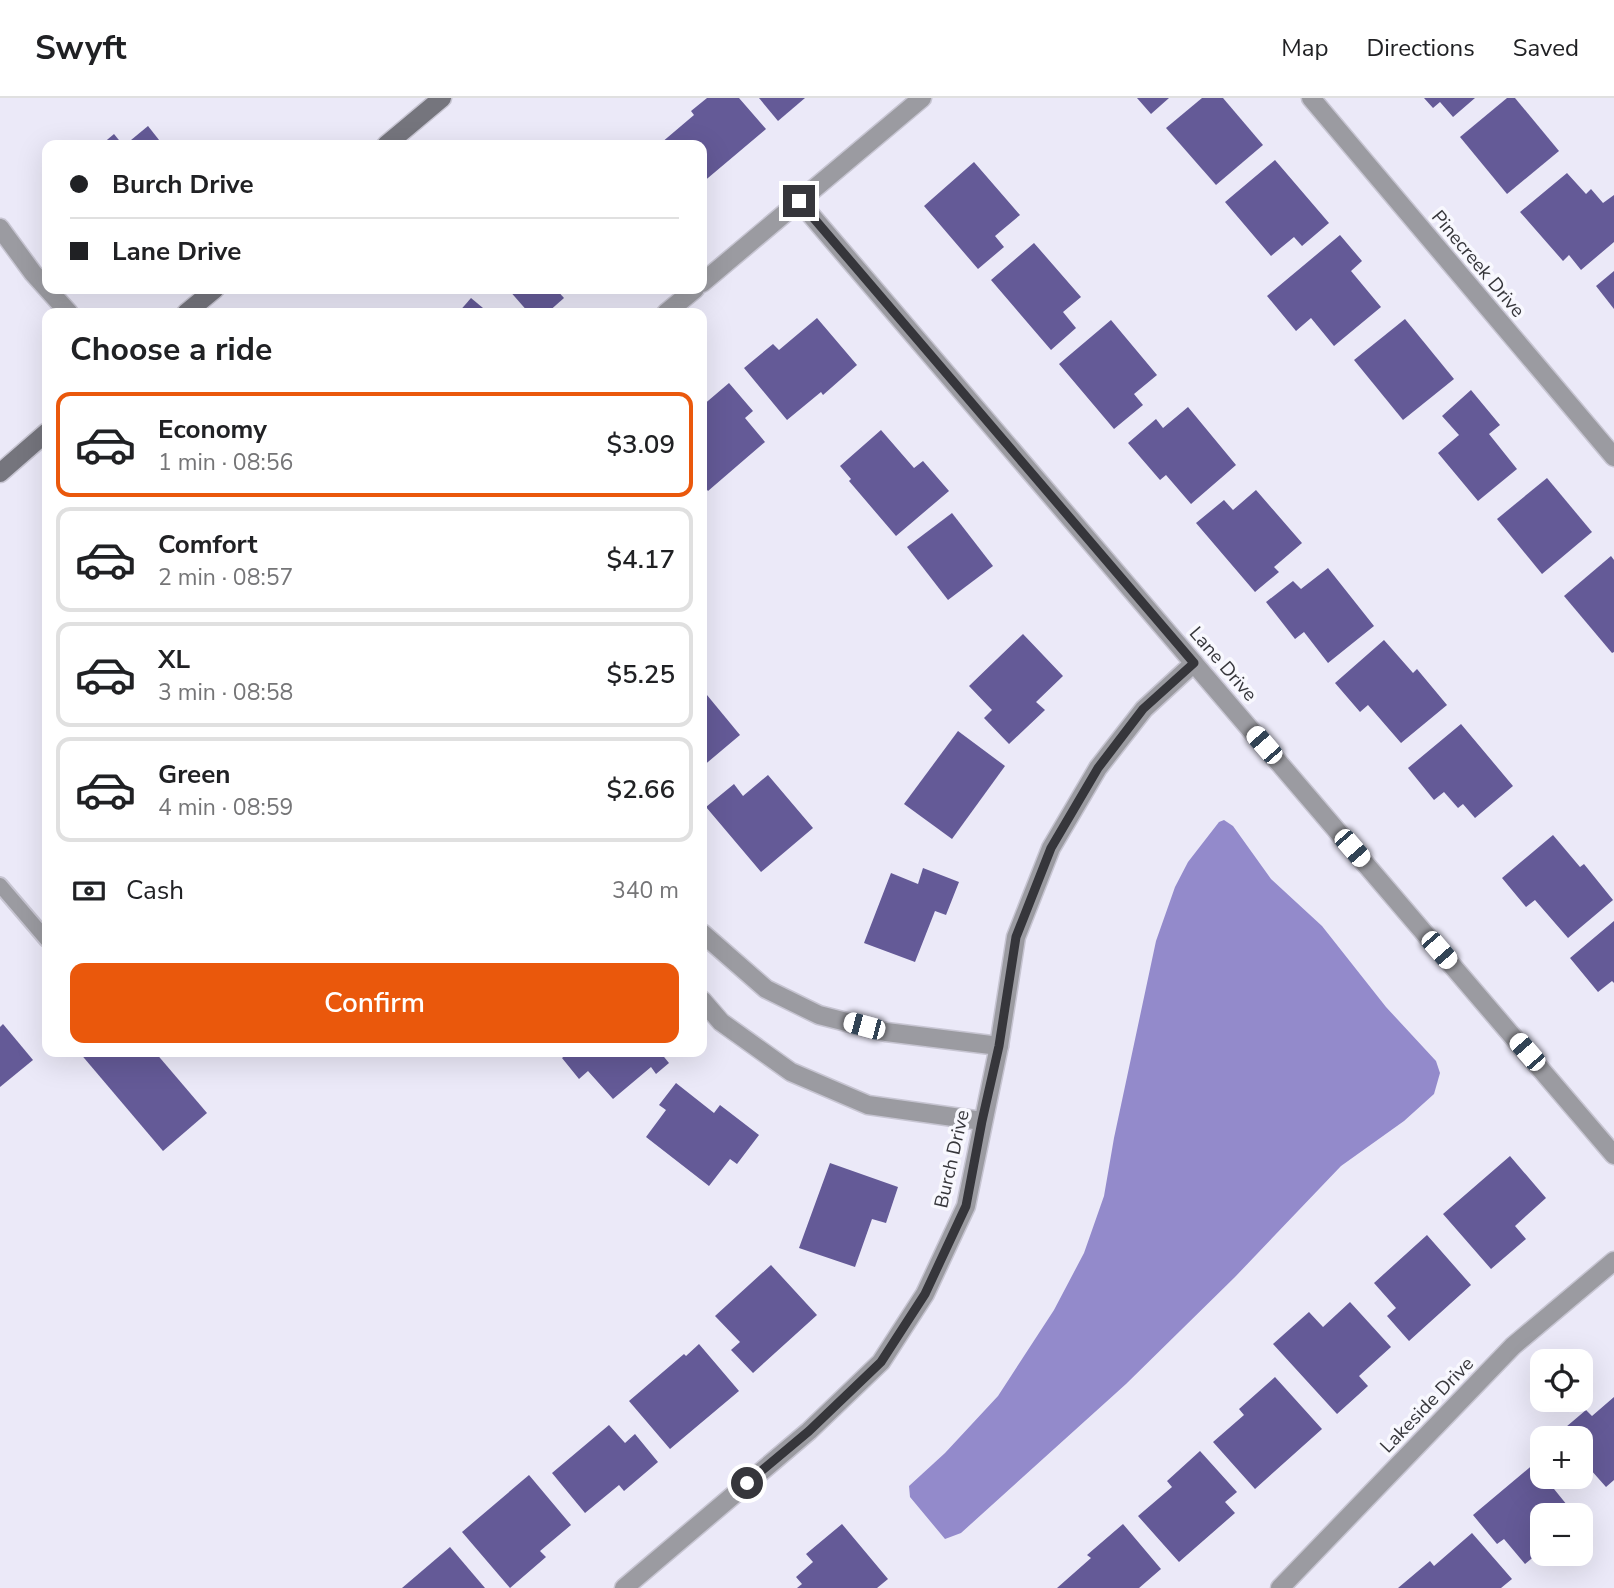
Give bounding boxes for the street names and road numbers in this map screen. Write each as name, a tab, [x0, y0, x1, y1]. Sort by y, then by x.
street label: Pinecreek Drive	[1425, 205, 1531, 323]
street label: Lane Drive	[1183, 621, 1263, 707]
street label: Burch Drive	[928, 1107, 976, 1211]
street label: Lakeside Drive	[1374, 1351, 1480, 1459]

